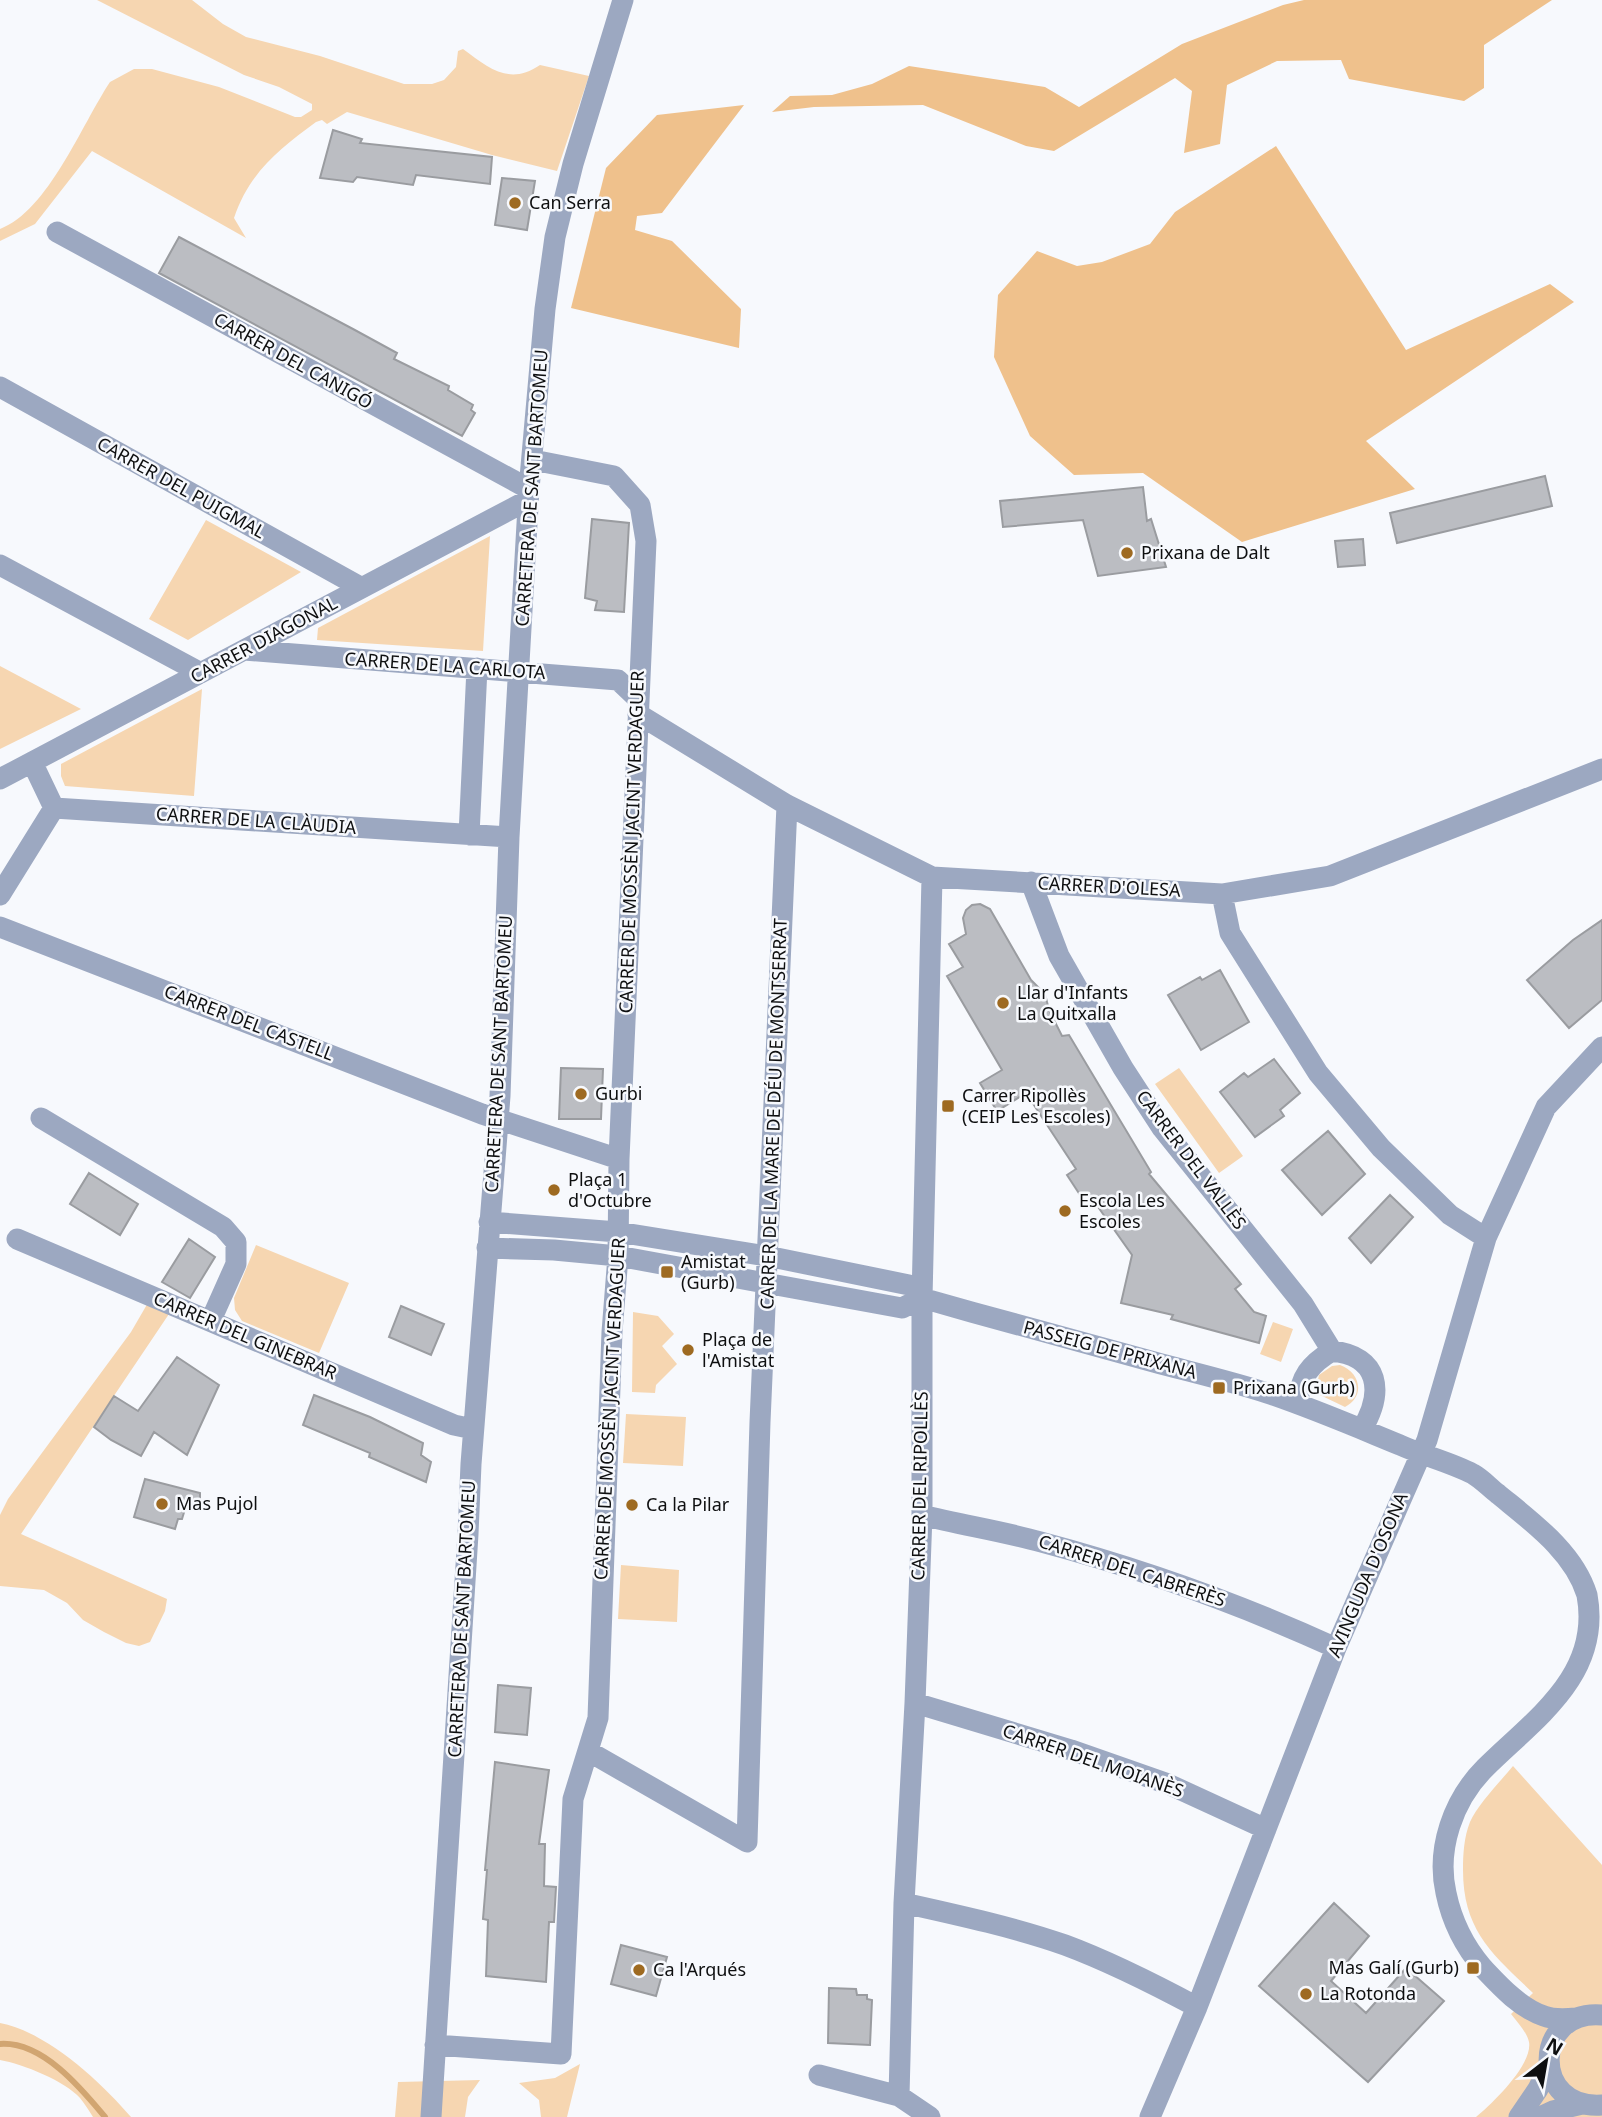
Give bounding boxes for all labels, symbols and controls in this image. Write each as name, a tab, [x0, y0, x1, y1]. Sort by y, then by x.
place label: Can Serra	[529, 190, 611, 214]
marker: Can Serra	[507, 195, 523, 211]
street label: CARRER DEL CANIGÓ	[210, 306, 377, 414]
street label: CARRETERA DE SANT BARTOMEU	[509, 349, 553, 627]
street label: CARRER DEL PUIGMAL	[93, 431, 270, 543]
place label: Prixana de Dalt	[1141, 540, 1270, 564]
marker: Prixana de Dalt	[1119, 545, 1135, 561]
street label: CARRER DIAGONAL	[186, 590, 341, 688]
street label: CARRER DE LA CARLOTA	[344, 646, 547, 684]
street label: CARRER DE MOSSÈN JACINT VERDAGUER	[613, 670, 649, 1014]
street label: CARRER DE LA CLÀUDIA	[155, 801, 358, 839]
street label: CARRER D'OLESA	[1037, 870, 1182, 902]
street label: CARRETERA DE SANT BARTOMEU	[479, 915, 517, 1193]
street label: CARRER DE LA MARE DE DÉU DE MONTSERRAT	[754, 918, 792, 1310]
street label: CARRER DEL CASTELL	[161, 979, 338, 1066]
place label: Llar d'Infants La Quitxalla	[1017, 980, 1128, 1025]
marker: Llar d'Infants La Quitxalla	[995, 995, 1011, 1011]
place label: Gurbi	[595, 1081, 642, 1105]
place label: Carrer Ripollès (CEIP Les Escoles)	[962, 1083, 1110, 1128]
street label: CARRER DEL VALLÈS	[1131, 1085, 1252, 1234]
marker: Gurbi	[573, 1086, 589, 1102]
marker: Carrer Ripollès (CEIP Les Escoles)	[940, 1098, 956, 1114]
place label: Plaça 1 d'Octubre	[568, 1167, 652, 1212]
marker: Plaça 1 d'Octubre	[546, 1182, 562, 1198]
place label: Escola Les Escoles	[1079, 1188, 1165, 1233]
marker: Escola Les Escoles	[1057, 1203, 1073, 1219]
street label: CARRER DE MOSSÈN JACINT VERDAGUER	[588, 1237, 630, 1581]
place label: Amistat (Gurb)	[681, 1249, 746, 1294]
marker: Amistat (Gurb)	[659, 1264, 675, 1280]
street label: CARRER DEL GINEBRAR	[150, 1286, 341, 1385]
street label: PASSEIG DE PRIXANA	[1021, 1314, 1200, 1384]
place label: Plaça de l'Amistat	[702, 1327, 775, 1372]
marker: Plaça de l'Amistat	[680, 1342, 696, 1358]
place label: Prixana (Gurb)	[1233, 1375, 1355, 1399]
marker: Prixana (Gurb)	[1211, 1380, 1227, 1396]
street label: CARRER DEL RIPOLLÈS	[905, 1391, 933, 1581]
street label: CARRETERA DE SANT BARTOMEU	[442, 1480, 480, 1758]
street label: AVINGUDA D'OSONA	[1321, 1488, 1413, 1661]
place label: Mas Pujol	[176, 1491, 258, 1515]
place label: Ca la Pilar	[646, 1492, 730, 1516]
marker: Mas Pujol	[154, 1496, 170, 1512]
marker: Ca la Pilar	[624, 1497, 640, 1513]
street label: CARRER DEL CABRERÈS	[1036, 1528, 1229, 1612]
street label: CARRER DEL MOIANÈS	[1000, 1718, 1187, 1802]
place label: Mas Galí (Gurb)	[1329, 1955, 1459, 1979]
place label: Ca l'Arqués	[653, 1957, 746, 1981]
marker: Mas Galí (Gurb)	[1465, 1960, 1481, 1976]
marker: Ca l'Arqués	[631, 1962, 647, 1978]
place label: La Rotonda	[1320, 1981, 1416, 2005]
marker: La Rotonda	[1298, 1986, 1314, 2002]
north arrow	[1511, 2026, 1581, 2096]
text: N	[1541, 2031, 1568, 2062]

